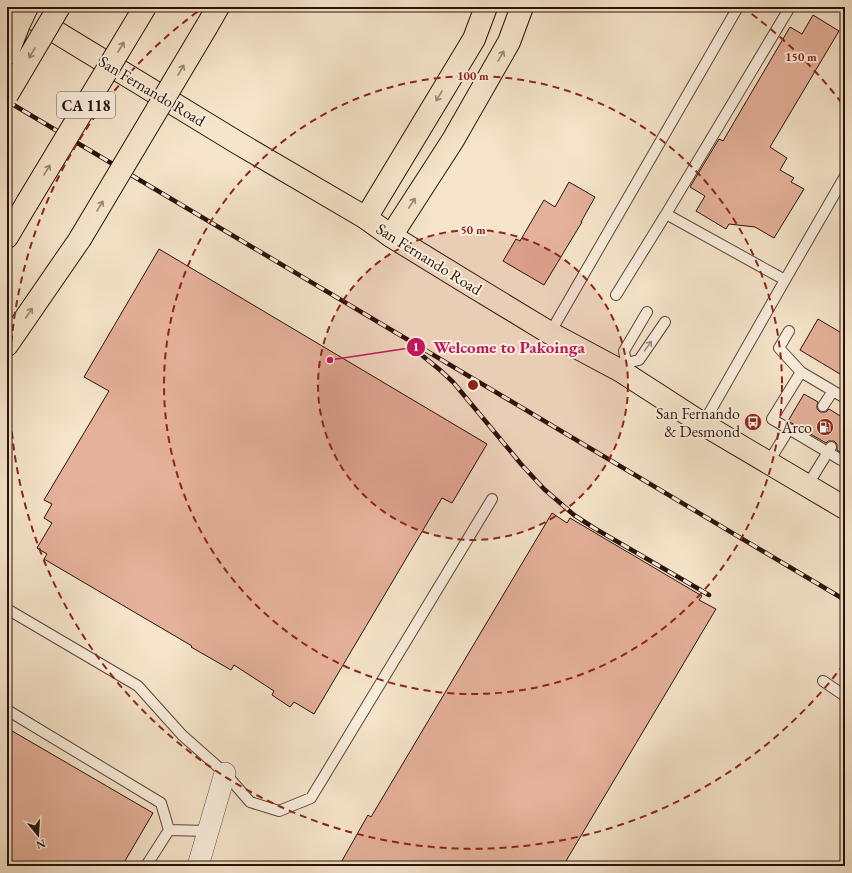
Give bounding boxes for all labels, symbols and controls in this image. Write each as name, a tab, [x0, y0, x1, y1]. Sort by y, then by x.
one-way arrow	[118, 41, 126, 53]
one-way arrow	[28, 47, 36, 58]
text: 150 m	[785, 49, 817, 65]
one-way arrow	[498, 50, 506, 62]
street label: San Fernando Road	[95, 51, 210, 132]
one-way arrow	[177, 64, 185, 76]
text: 100 m	[457, 68, 489, 84]
one-way arrow	[435, 90, 443, 102]
road number: CA 118	[57, 92, 115, 118]
one-way arrow	[43, 165, 51, 176]
one-way arrow	[408, 198, 416, 209]
one-way arrow	[96, 200, 104, 212]
street label: San Fernando Road	[372, 218, 487, 300]
text: 50 m	[460, 222, 486, 238]
one-way arrow	[25, 308, 33, 319]
callout: Welcome to Pakoinga	[406, 333, 593, 362]
text: Welcome to Pakoinga	[433, 336, 585, 358]
text: 1	[413, 339, 419, 355]
one-way arrow	[644, 341, 652, 352]
centre of rings	[466, 378, 480, 392]
place label: San Fernando & Desmond	[656, 403, 741, 442]
bus stop icon: San Fernando & Desmond	[743, 412, 763, 432]
place label: Arco	[780, 417, 812, 438]
fuel station icon: Arco	[815, 417, 835, 437]
north arrow	[18, 815, 58, 855]
text: N	[35, 836, 47, 853]

